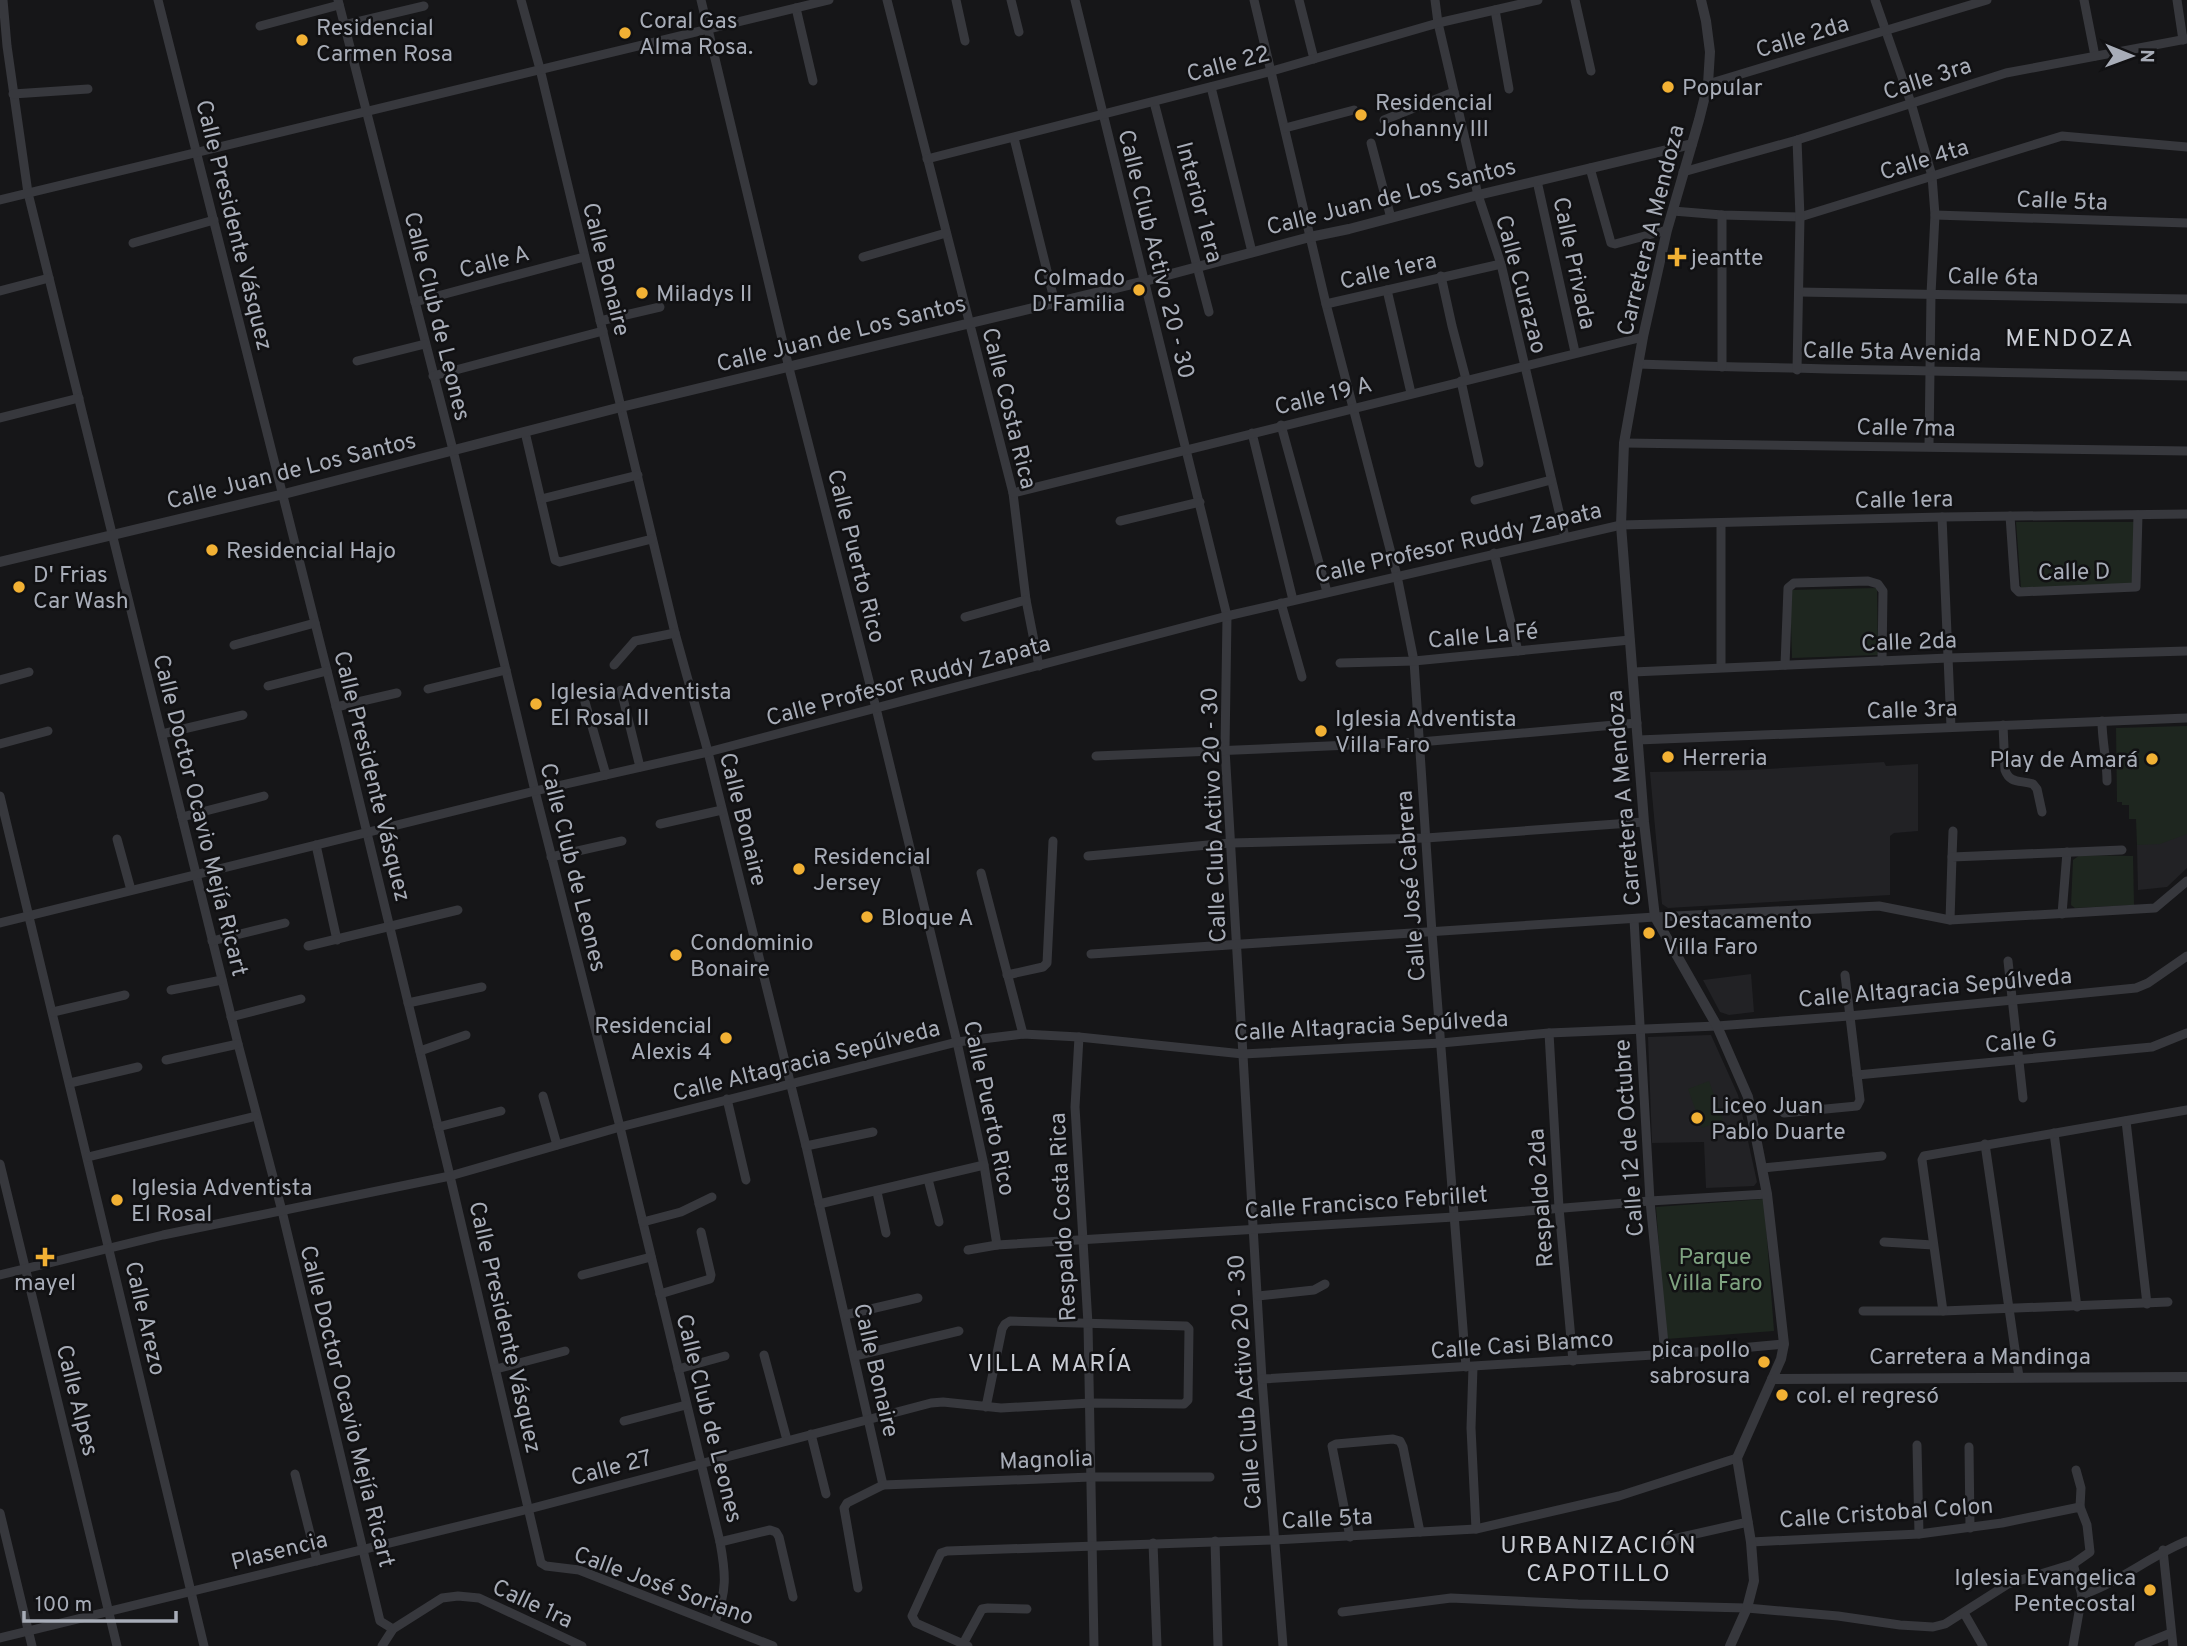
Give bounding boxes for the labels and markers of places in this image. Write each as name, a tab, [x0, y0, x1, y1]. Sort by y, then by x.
place label: Coral Gas Alma Rosa.	[639, 8, 753, 63]
place label: Residencial Carmen Rosa	[316, 15, 453, 70]
marker: Coral Gas Alma Rosa.	[617, 25, 633, 41]
marker: Residencial Carmen Rosa	[294, 32, 310, 48]
place label: Popular	[1682, 75, 1763, 104]
marker: Popular	[1660, 79, 1676, 95]
place label: Residencial Johanny III	[1375, 90, 1493, 145]
marker: Residencial Johanny III	[1353, 107, 1369, 123]
place label: jeantte	[1689, 245, 1763, 274]
marker: jeantte	[1669, 249, 1685, 265]
place label: Colmado D'Familia	[1032, 265, 1125, 320]
place label: Miladys II	[656, 281, 753, 310]
marker: Colmado D'Familia	[1131, 282, 1147, 298]
marker: Miladys II	[634, 285, 650, 301]
place label: Residencial Hajo	[226, 538, 396, 567]
marker: Residencial Hajo	[204, 542, 220, 558]
place label: D' Frias Car Wash	[33, 562, 129, 617]
marker: D' Frias Car Wash	[11, 579, 27, 595]
place label: Iglesia Adventista El Rosal II	[550, 679, 731, 734]
marker: Iglesia Adventista El Rosal II	[528, 696, 544, 712]
place label: Iglesia Adventista Villa Faro	[1335, 706, 1516, 761]
marker: Iglesia Adventista Villa Faro	[1313, 723, 1329, 739]
place label: Herreria	[1682, 745, 1767, 774]
place label: Play de Amará	[1989, 747, 2138, 776]
marker: Herreria	[1660, 749, 1676, 765]
marker: Play de Amará	[2144, 751, 2160, 767]
place label: Residencial Jersey	[813, 844, 931, 899]
marker: Residencial Jersey	[791, 861, 807, 877]
place label: Bloque A	[881, 905, 974, 934]
place label: Destacamento Villa Faro	[1663, 908, 1812, 963]
marker: Bloque A	[859, 909, 875, 925]
marker: Destacamento Villa Faro	[1641, 925, 1657, 941]
place label: Condominio Bonaire	[690, 930, 814, 985]
marker: Condominio Bonaire	[668, 947, 684, 963]
place label: Residencial Alexis 4	[594, 1013, 712, 1068]
marker: Residencial Alexis 4	[718, 1030, 734, 1046]
place label: Liceo Juan Pablo Duarte	[1711, 1093, 1846, 1148]
marker: Liceo Juan Pablo Duarte	[1689, 1110, 1705, 1126]
place label: Iglesia Adventista El Rosal	[131, 1175, 312, 1230]
marker: Iglesia Adventista El Rosal	[109, 1192, 125, 1208]
marker: mayel	[37, 1249, 53, 1265]
place label: mayel	[14, 1270, 76, 1299]
place label: pica pollo sabrosura	[1649, 1337, 1750, 1392]
marker: pica pollo sabrosura	[1756, 1354, 1772, 1370]
place label: col. el regresó	[1796, 1383, 1939, 1412]
marker: col. el regresó	[1774, 1387, 1790, 1403]
place label: Iglesia Evangelica Pentecostal	[1954, 1565, 2136, 1620]
marker: Iglesia Evangelica Pentecostal	[2142, 1582, 2158, 1598]

